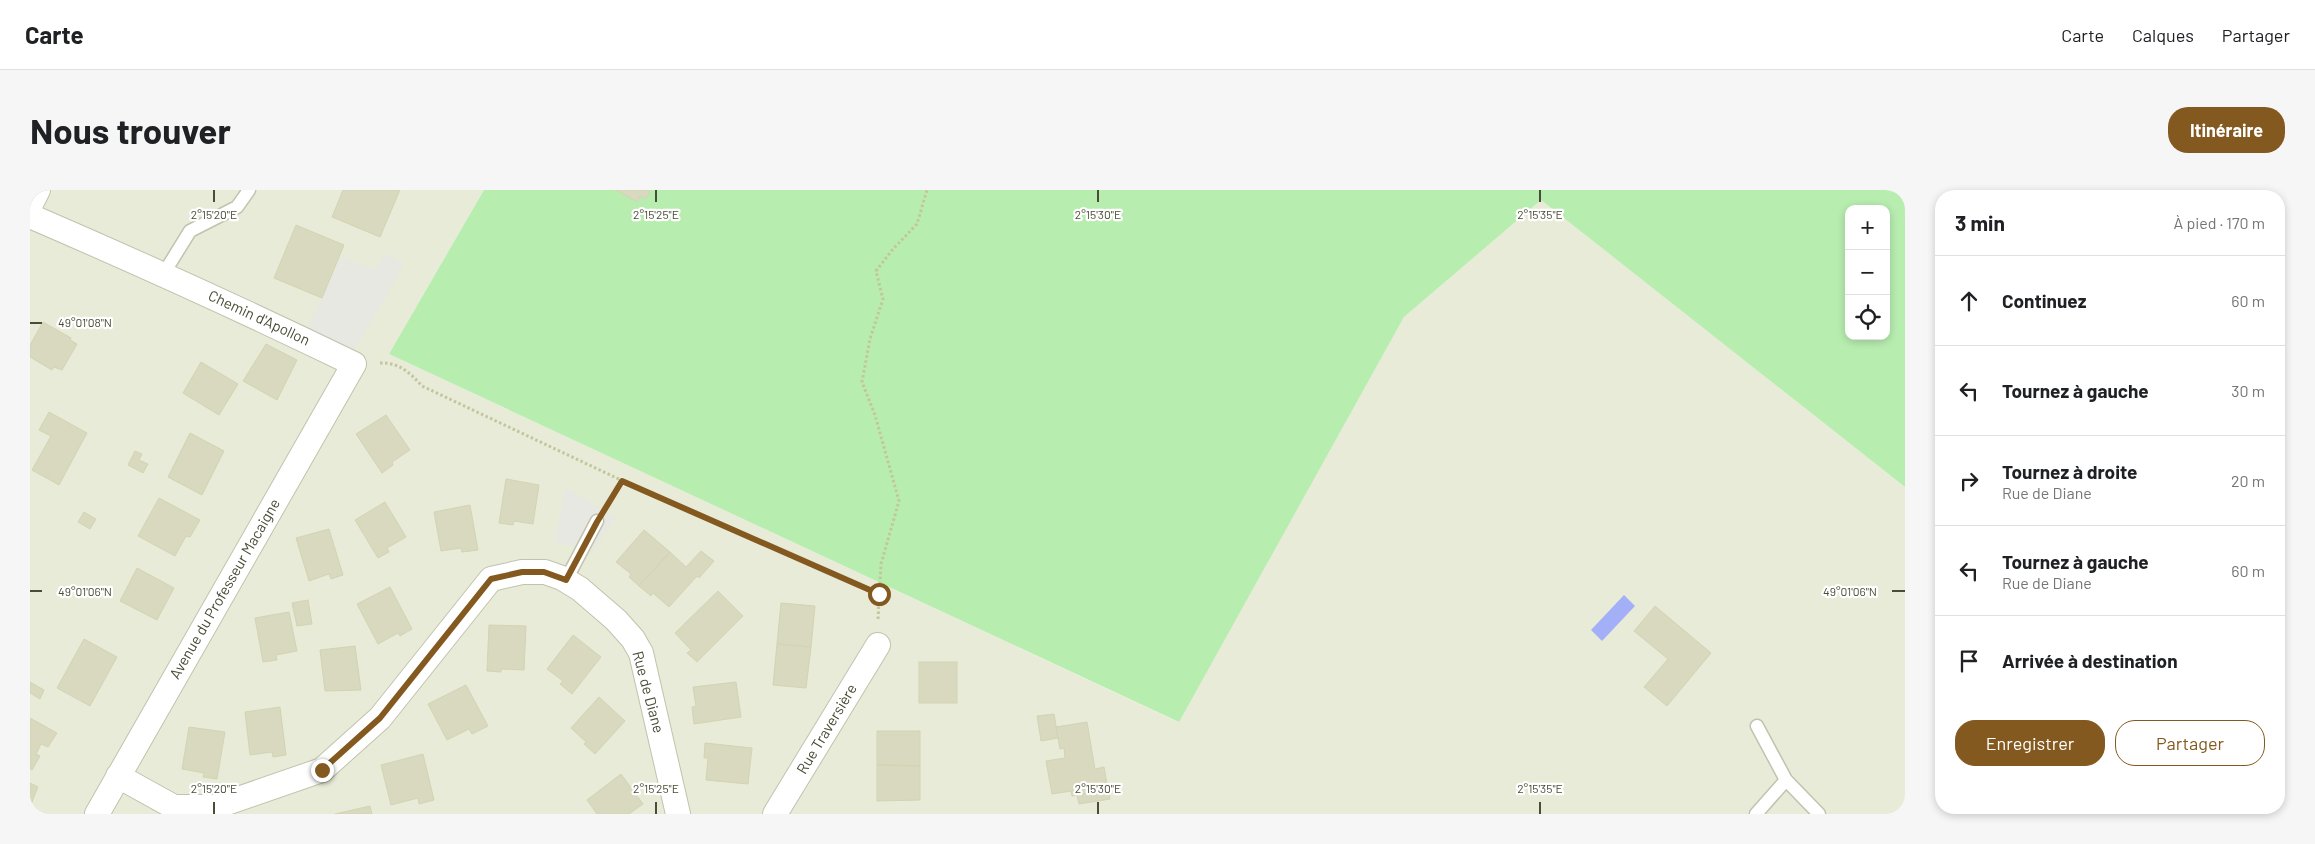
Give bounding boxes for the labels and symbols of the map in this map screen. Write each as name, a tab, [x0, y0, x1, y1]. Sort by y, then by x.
text: 2°15'20"E	[191, 207, 237, 221]
text: 2°15'25"E	[633, 207, 679, 221]
text: 2°15'30"E	[1075, 207, 1121, 221]
text: 2°15'35"E	[1517, 207, 1563, 221]
street label: Chemin d'Apollon	[206, 286, 313, 349]
text: 49°01'08"N	[58, 315, 112, 329]
street label: Avenue du Professeur Macaigne	[165, 495, 283, 682]
route start	[868, 583, 891, 606]
text: 49°01'06"N	[58, 584, 112, 598]
text: 49°01'06"N	[1823, 584, 1877, 598]
street label: Rue de Diane	[629, 649, 669, 735]
street label: Rue Traversière	[792, 680, 860, 777]
route end	[311, 759, 334, 782]
text: 2°15'20"E	[191, 781, 237, 795]
text: 2°15'25"E	[633, 781, 679, 795]
text: 2°15'30"E	[1075, 781, 1121, 795]
text: 2°15'35"E	[1517, 781, 1563, 795]

